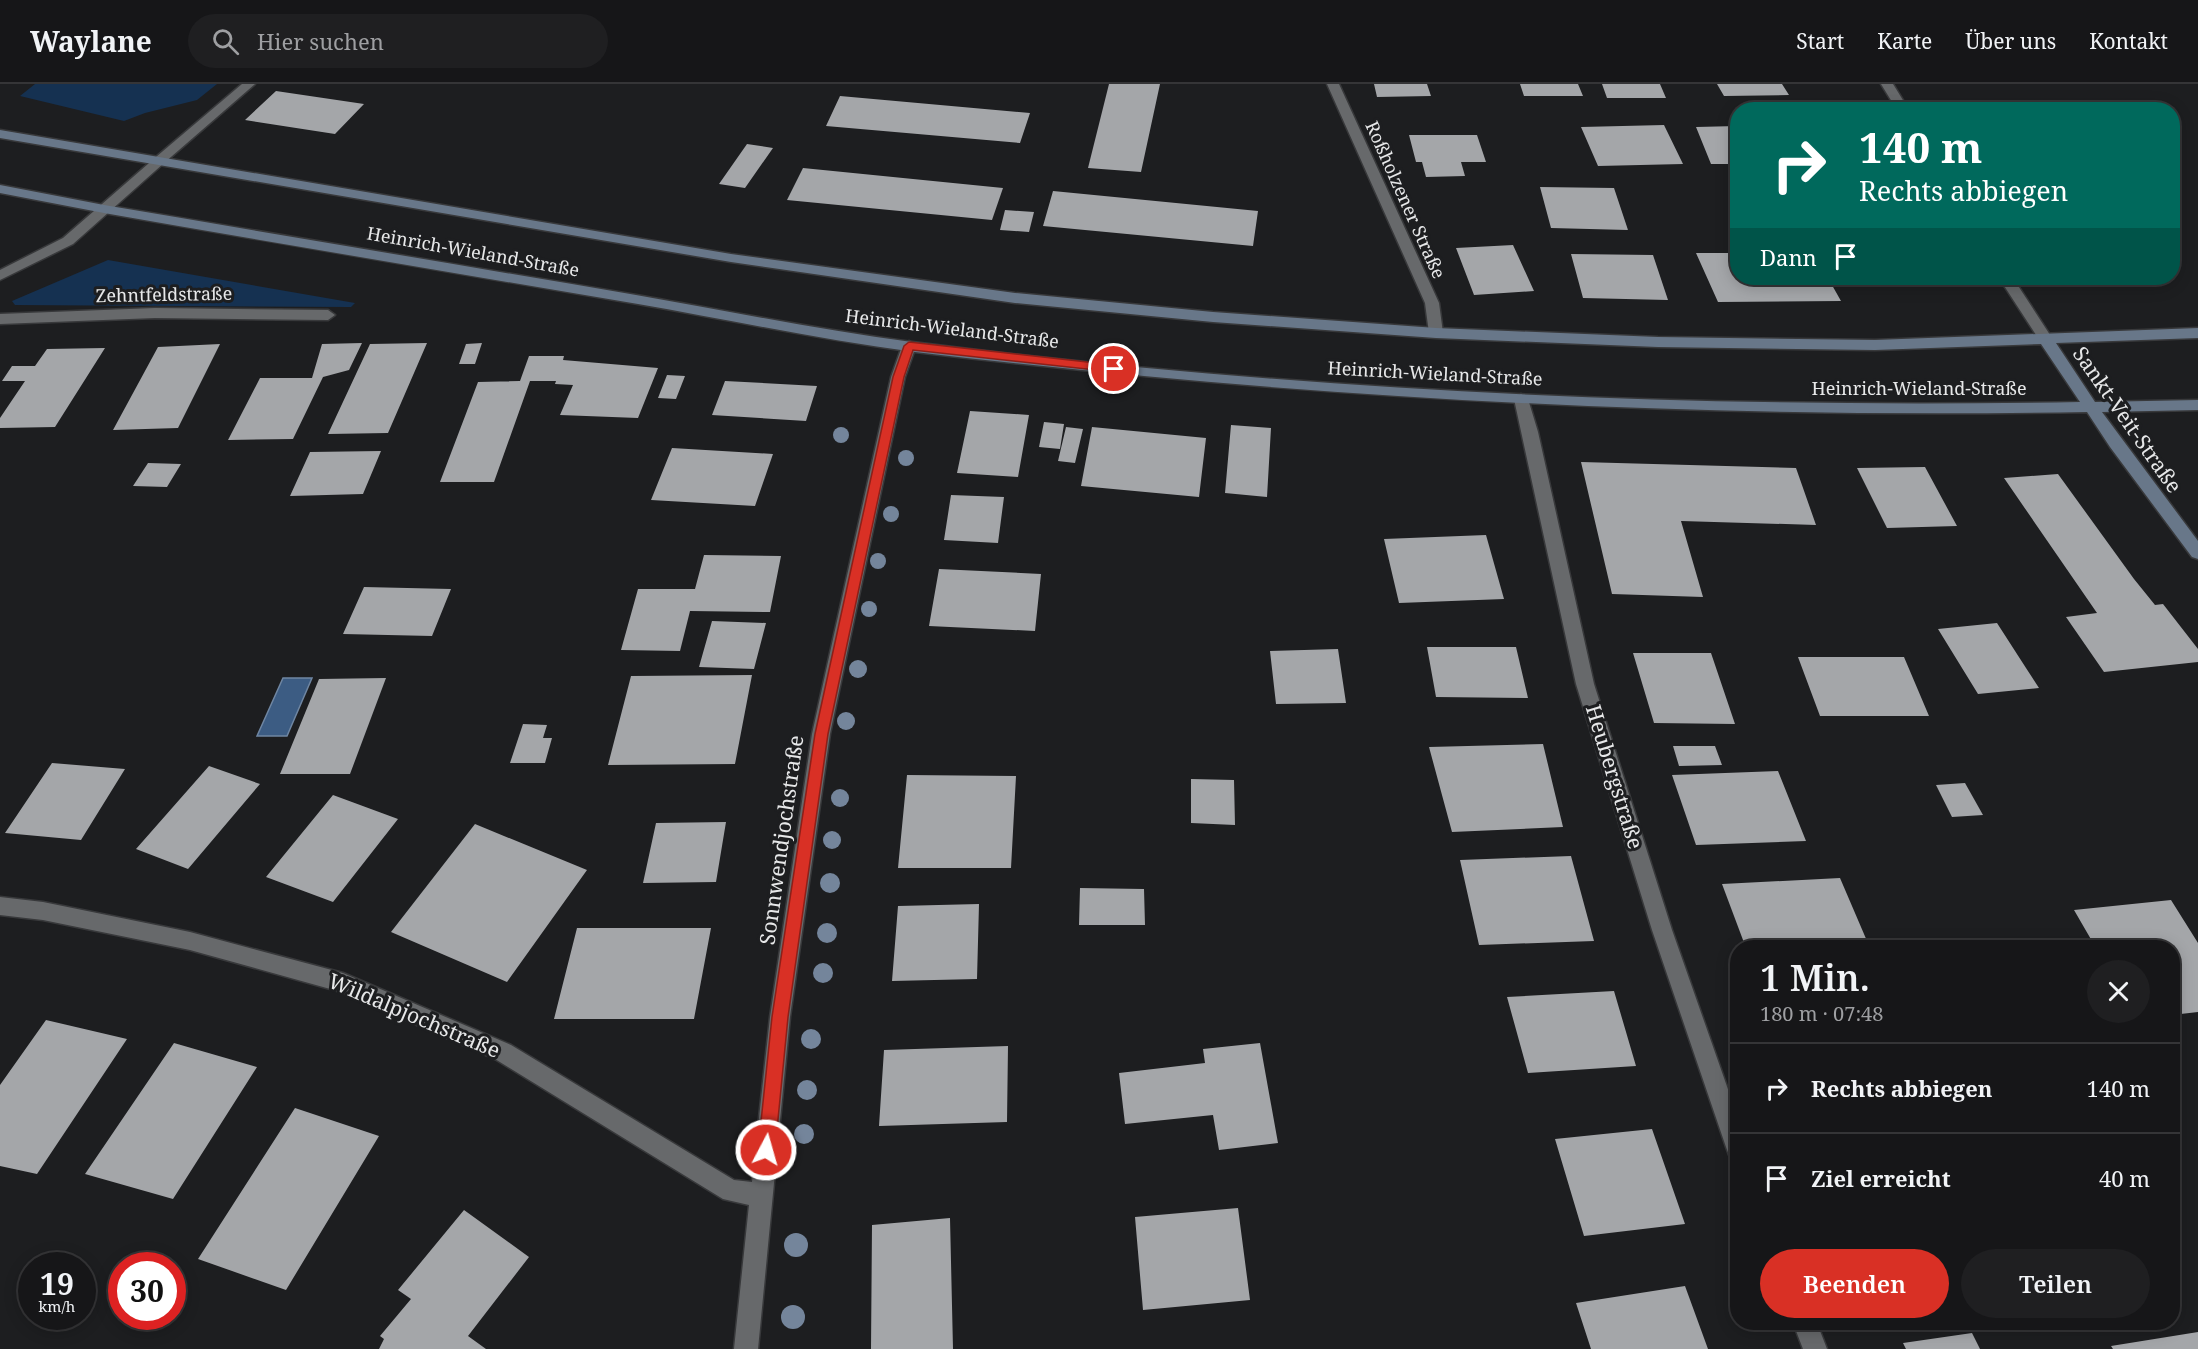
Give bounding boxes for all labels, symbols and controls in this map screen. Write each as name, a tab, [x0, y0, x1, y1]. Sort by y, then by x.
search box	[188, 14, 608, 68]
text: Waylane	[30, 22, 152, 60]
icon: search	[209, 25, 242, 58]
text: Hier suchen	[257, 26, 384, 56]
text: Start	[1796, 27, 1844, 55]
text: Karte	[1877, 27, 1932, 55]
text: Über uns	[1965, 27, 2056, 55]
text: Kontakt	[2089, 27, 2168, 55]
street label: Roßholzener Straße	[1360, 117, 1451, 282]
text: 140 m	[1859, 118, 1983, 175]
icon: right	[1760, 126, 1838, 204]
text: Rechts abbiegen	[1859, 172, 2068, 209]
street label: Heinrich-Wieland-Straße	[365, 221, 581, 282]
icon: arrive	[1829, 240, 1862, 273]
text: Dann	[1760, 242, 1817, 272]
street label: Zehntfeldstraße	[96, 281, 232, 307]
street label: Heinrich-Wieland-Straße	[844, 303, 1060, 353]
street label: Sankt-Veit-Straße	[2067, 341, 2189, 498]
pin	[1088, 343, 1139, 394]
icon: arrive	[1097, 352, 1130, 385]
street label: Heinrich-Wieland-Straße	[1327, 355, 1543, 391]
street label: Heinrich-Wieland-Straße	[1811, 376, 2027, 400]
street label: Heubergstraße	[1580, 701, 1650, 852]
street label: Sonnwendjochstraße	[752, 733, 810, 947]
text: 1 Min.	[1760, 953, 1870, 1002]
button: close	[2087, 960, 2150, 1023]
street label: Wildalpjochstraße	[324, 966, 505, 1064]
text: 180 m · 07:48	[1760, 1000, 1883, 1027]
icon: right	[1760, 1072, 1793, 1105]
text: Rechts abbiegen	[1811, 1073, 1992, 1103]
text: 140 m	[2087, 1073, 2150, 1103]
position arrow	[734, 1118, 798, 1182]
icon: arrive	[1760, 1162, 1793, 1195]
text: Ziel erreicht	[1811, 1163, 1951, 1193]
text: 40 m	[2099, 1163, 2150, 1193]
button: Beenden	[1760, 1249, 1949, 1318]
button: Teilen	[1961, 1249, 2150, 1318]
speed limit sign: 30	[108, 1252, 186, 1330]
text: 19	[40, 1263, 74, 1304]
text: km/h	[39, 1296, 75, 1316]

